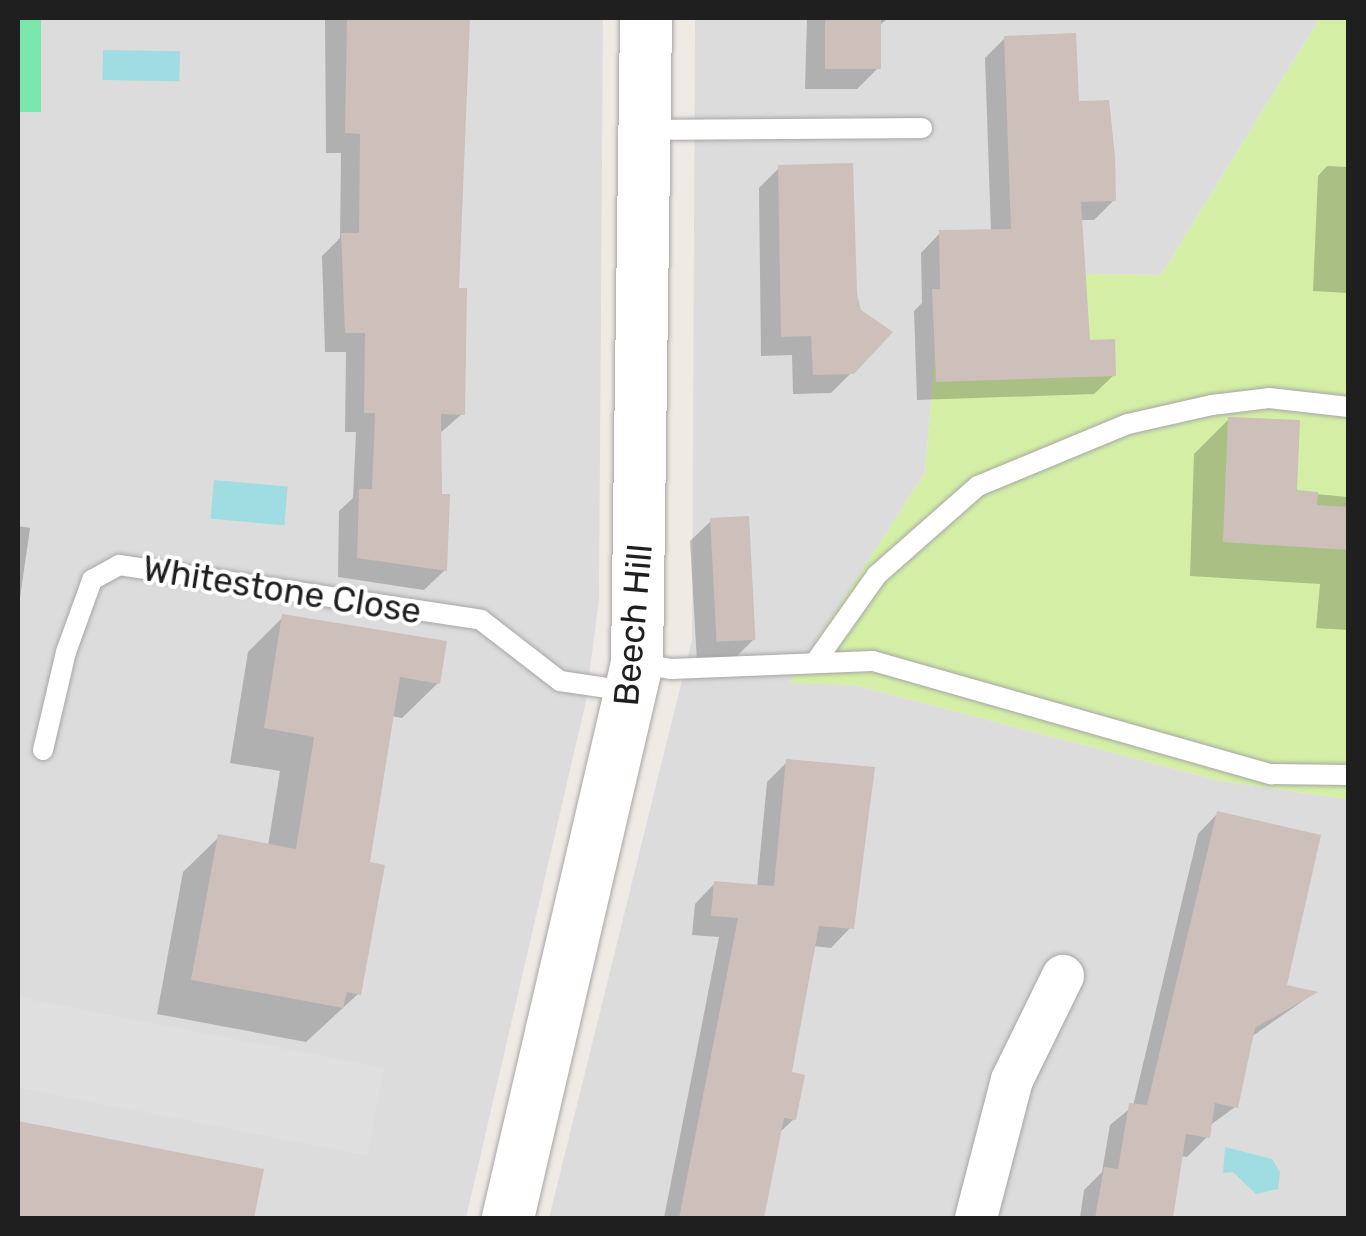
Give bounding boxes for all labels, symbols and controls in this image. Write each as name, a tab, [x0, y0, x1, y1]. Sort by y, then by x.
street label: Beech Hill	[605, 542, 661, 708]
street label: Whitestone Close	[140, 547, 424, 633]

